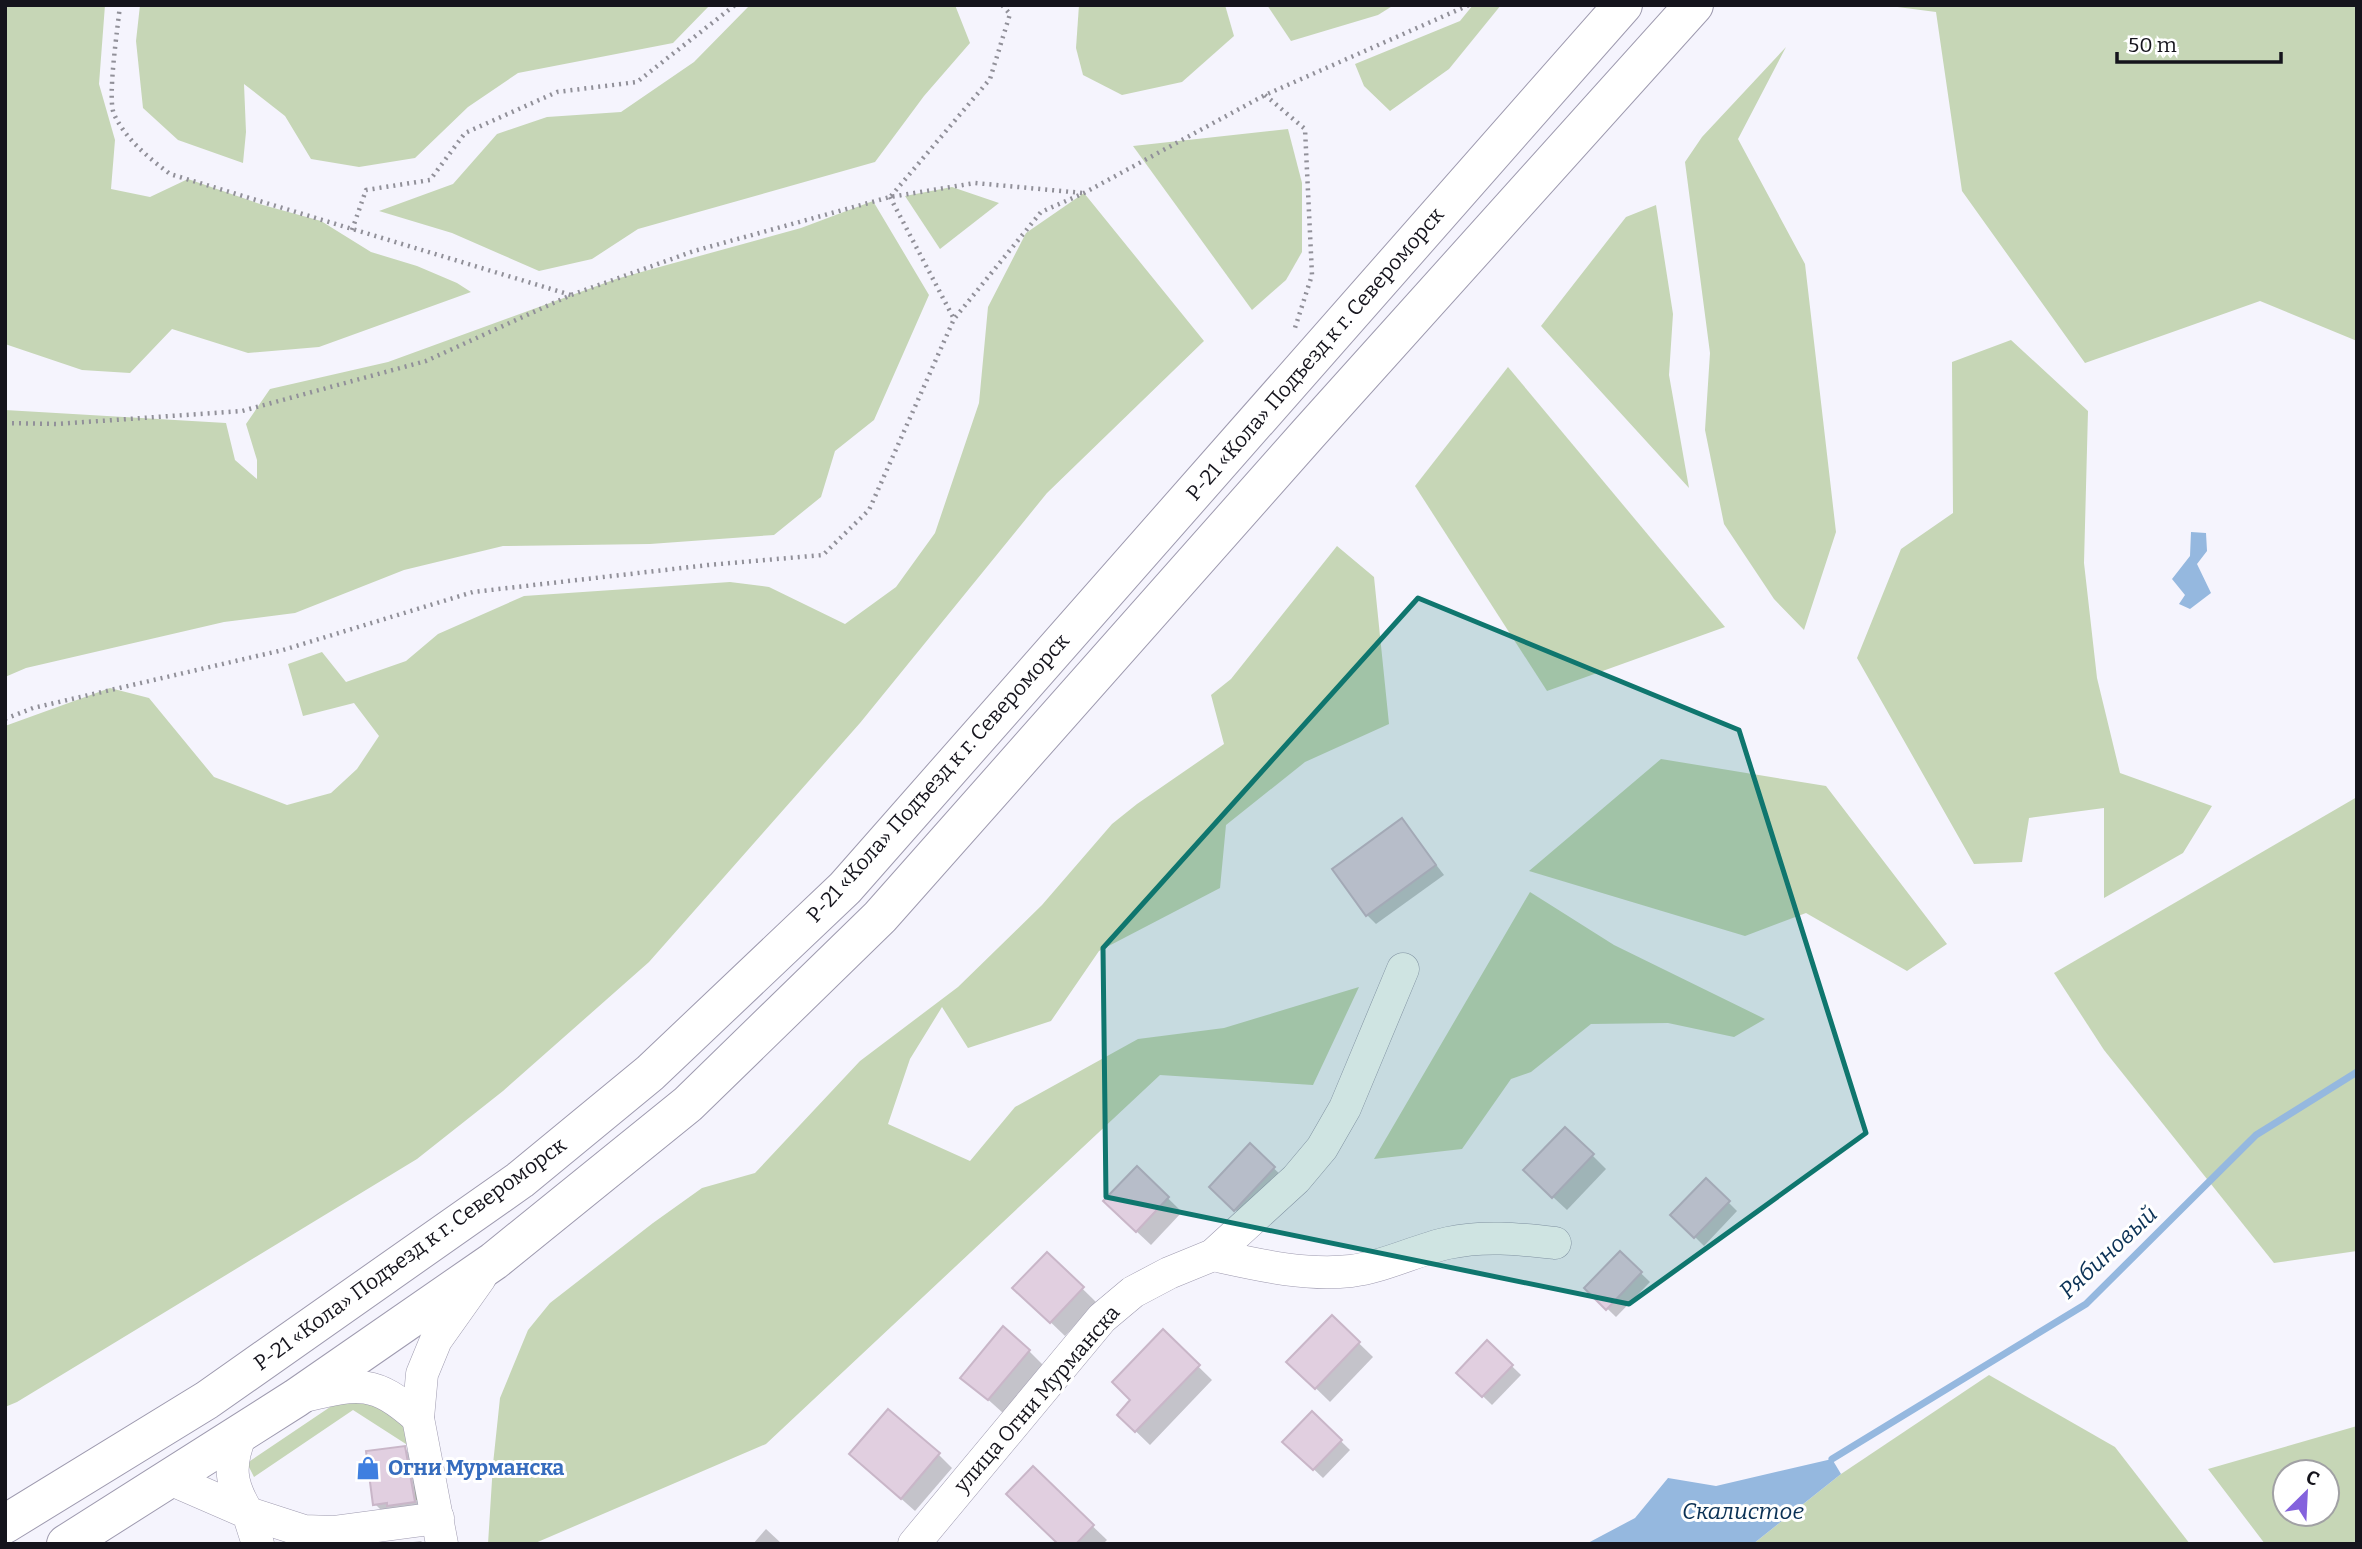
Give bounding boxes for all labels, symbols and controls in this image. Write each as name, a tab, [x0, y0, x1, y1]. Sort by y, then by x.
scale bar	[2117, 21, 2282, 65]
text: 50 m	[2128, 32, 2177, 58]
street label: Р-21 «Кола» Подъезд к г. Североморск	[1181, 202, 1450, 506]
street label: Р-21 «Кола» Подъезд к г. Североморск	[801, 628, 1075, 928]
street label: Р-21 «Кола» Подъезд к г. Североморск	[249, 1131, 572, 1376]
water label: Рябиновый	[2053, 1200, 2163, 1304]
street label: улица Огни Мурманска	[948, 1300, 1126, 1499]
shop icon: Огни Мурманска	[354, 1454, 382, 1482]
place label: Огни Мурманска	[388, 1455, 565, 1481]
north arrow	[2271, 1458, 2341, 1528]
text: С	[2303, 1465, 2323, 1491]
water label: Скалистое	[1682, 1497, 1804, 1525]

